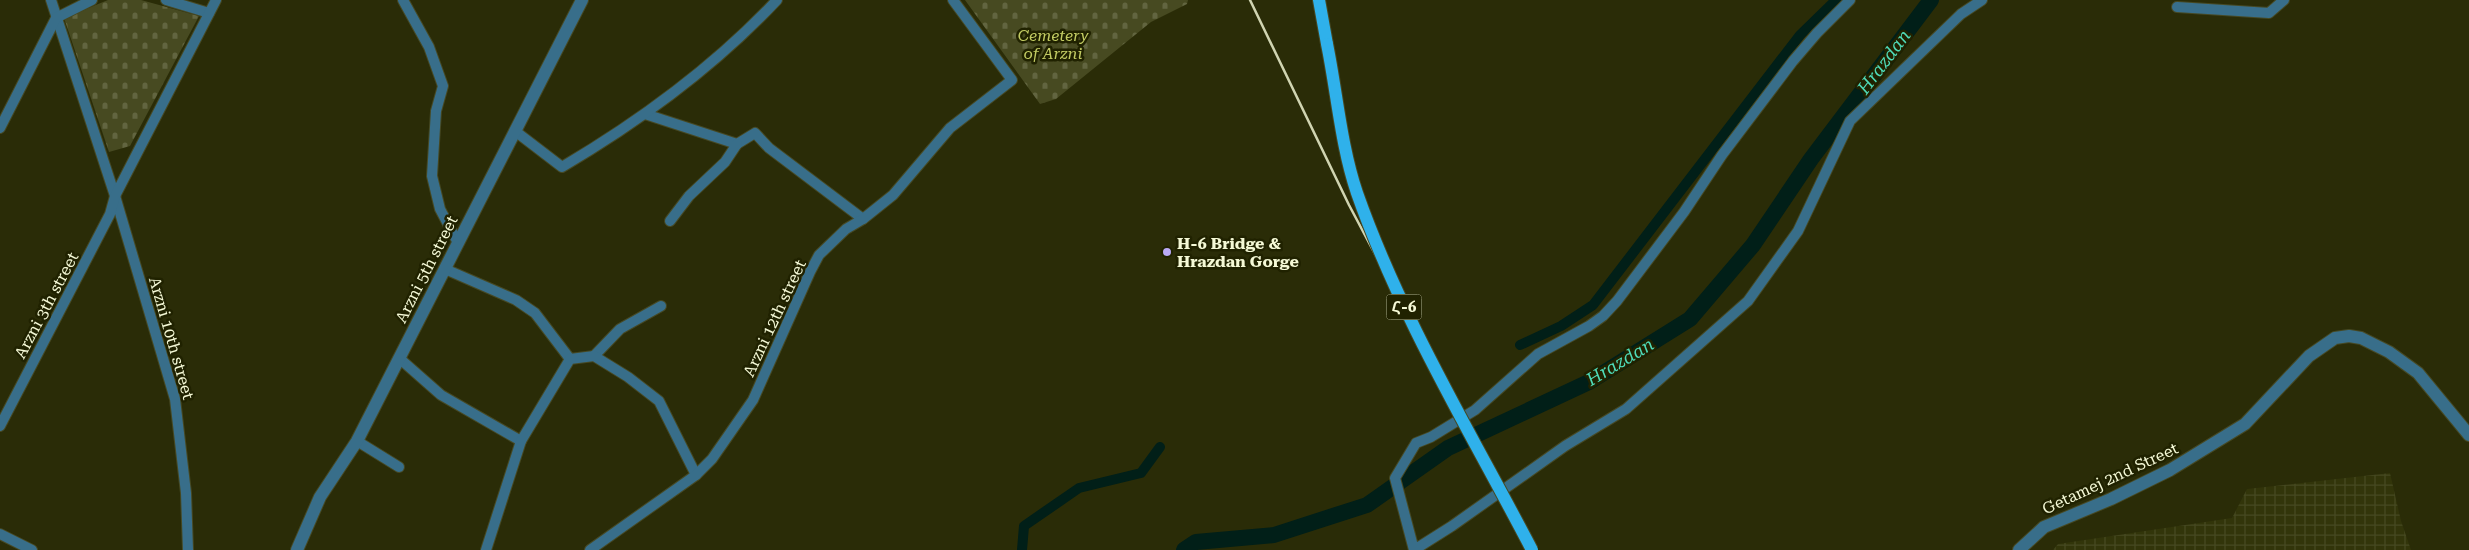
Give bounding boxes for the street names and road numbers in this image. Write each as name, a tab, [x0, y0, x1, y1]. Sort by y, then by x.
street label: Arzni 5th street	[391, 212, 462, 326]
street label: Arzni 3th street	[10, 249, 82, 362]
street label: Arzni 12th street	[739, 257, 810, 380]
street label: Arzni 10th street	[145, 275, 198, 402]
road number: Հ-6	[1386, 294, 1422, 320]
street label: Getamej 2nd Street	[2039, 439, 2181, 518]

